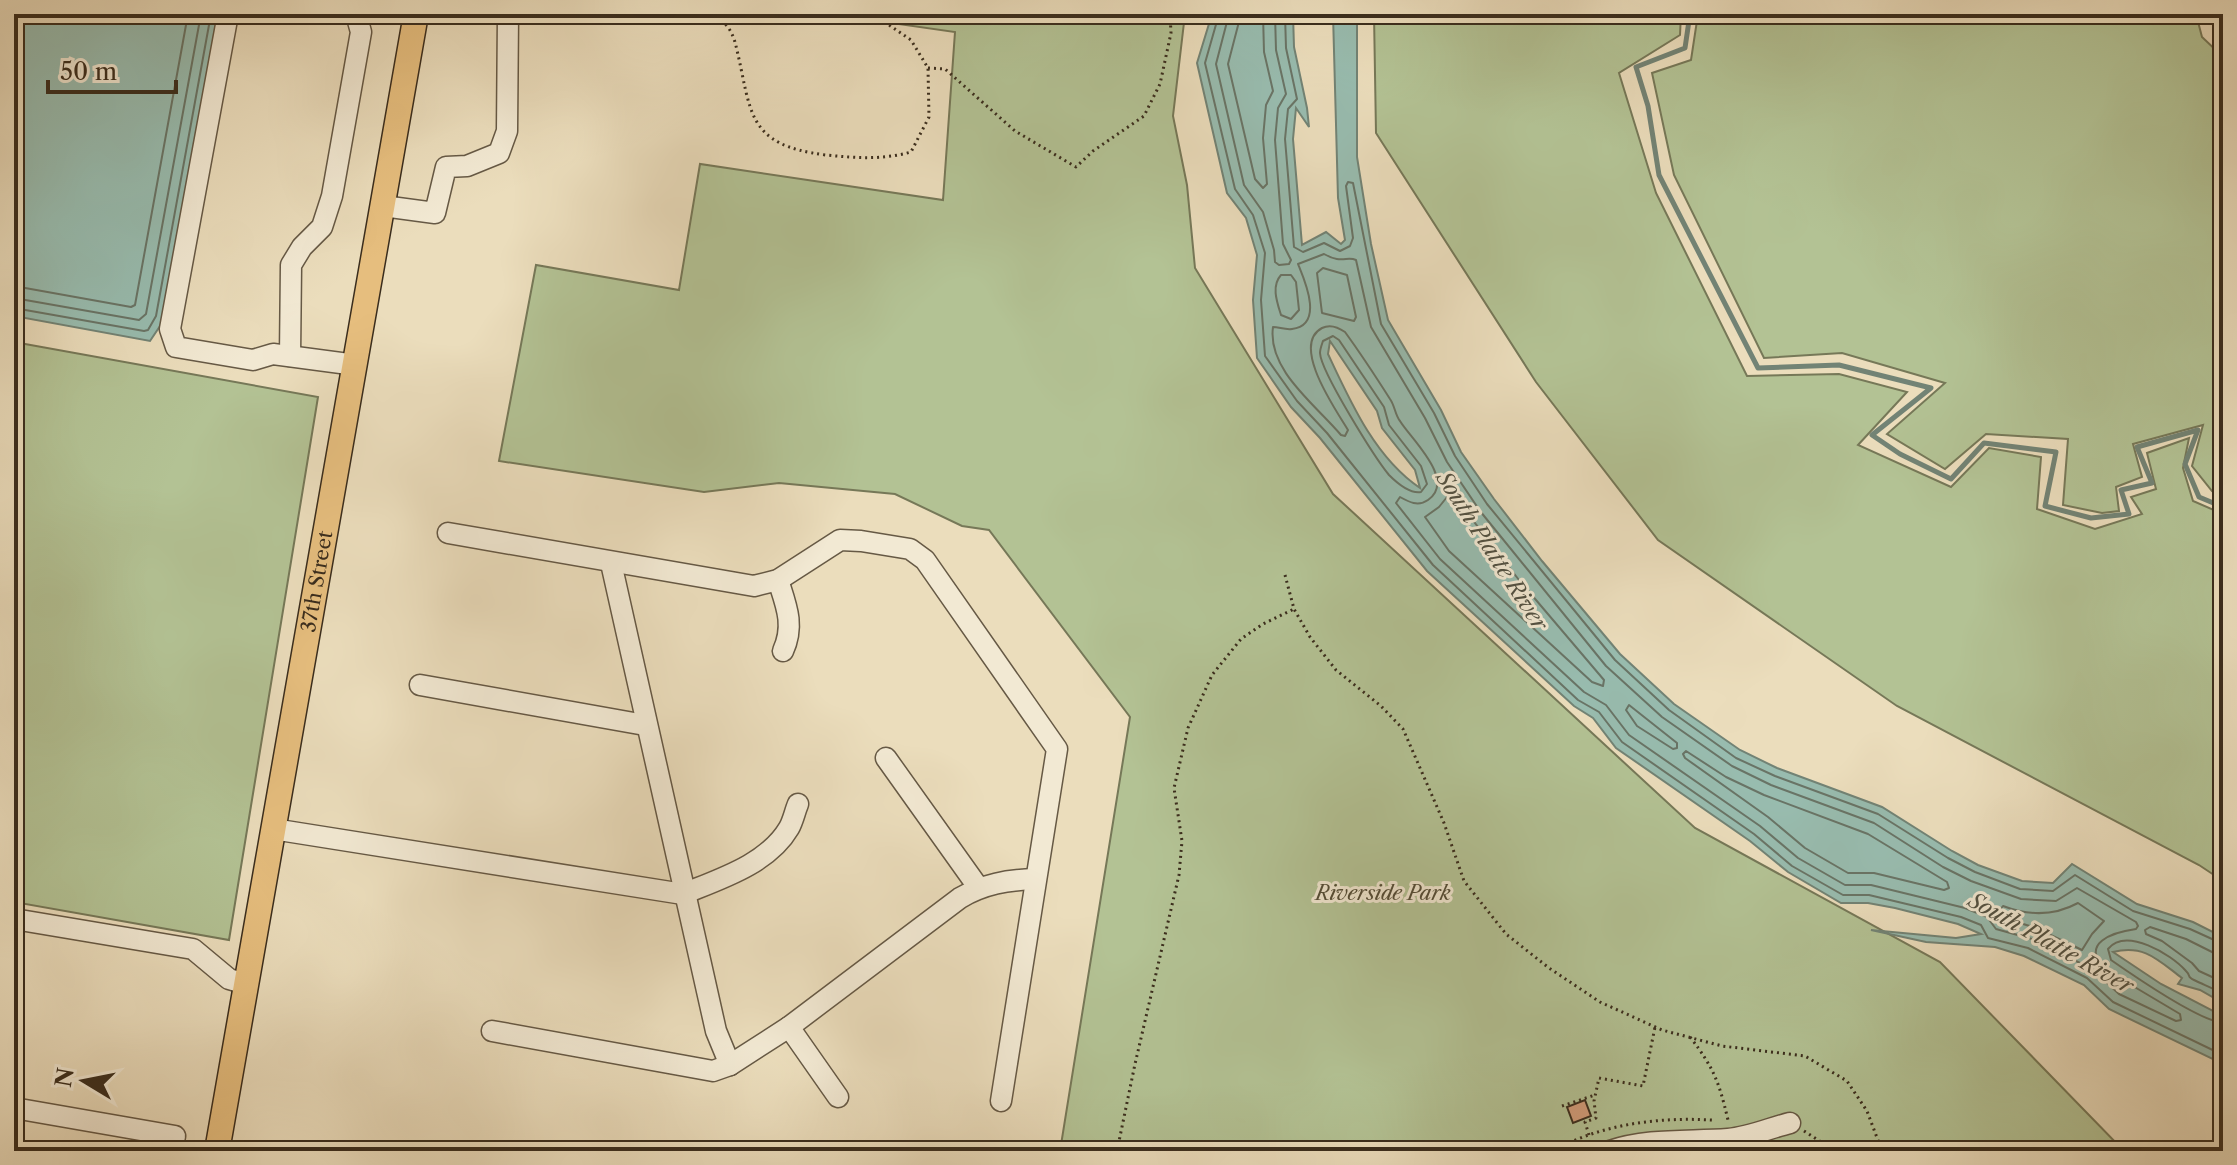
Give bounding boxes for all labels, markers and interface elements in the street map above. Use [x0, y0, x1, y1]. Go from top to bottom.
scale bar [48, 44, 176, 94]
text: 50 m [60, 57, 117, 86]
water label: South Platte River [1429, 465, 1554, 637]
street label: 37th Street [296, 529, 337, 634]
park label: Riverside Park [1313, 881, 1451, 905]
water label: South Platte River [1962, 886, 2140, 1000]
north arrow [44, 1041, 124, 1121]
text: N [50, 1066, 80, 1089]

